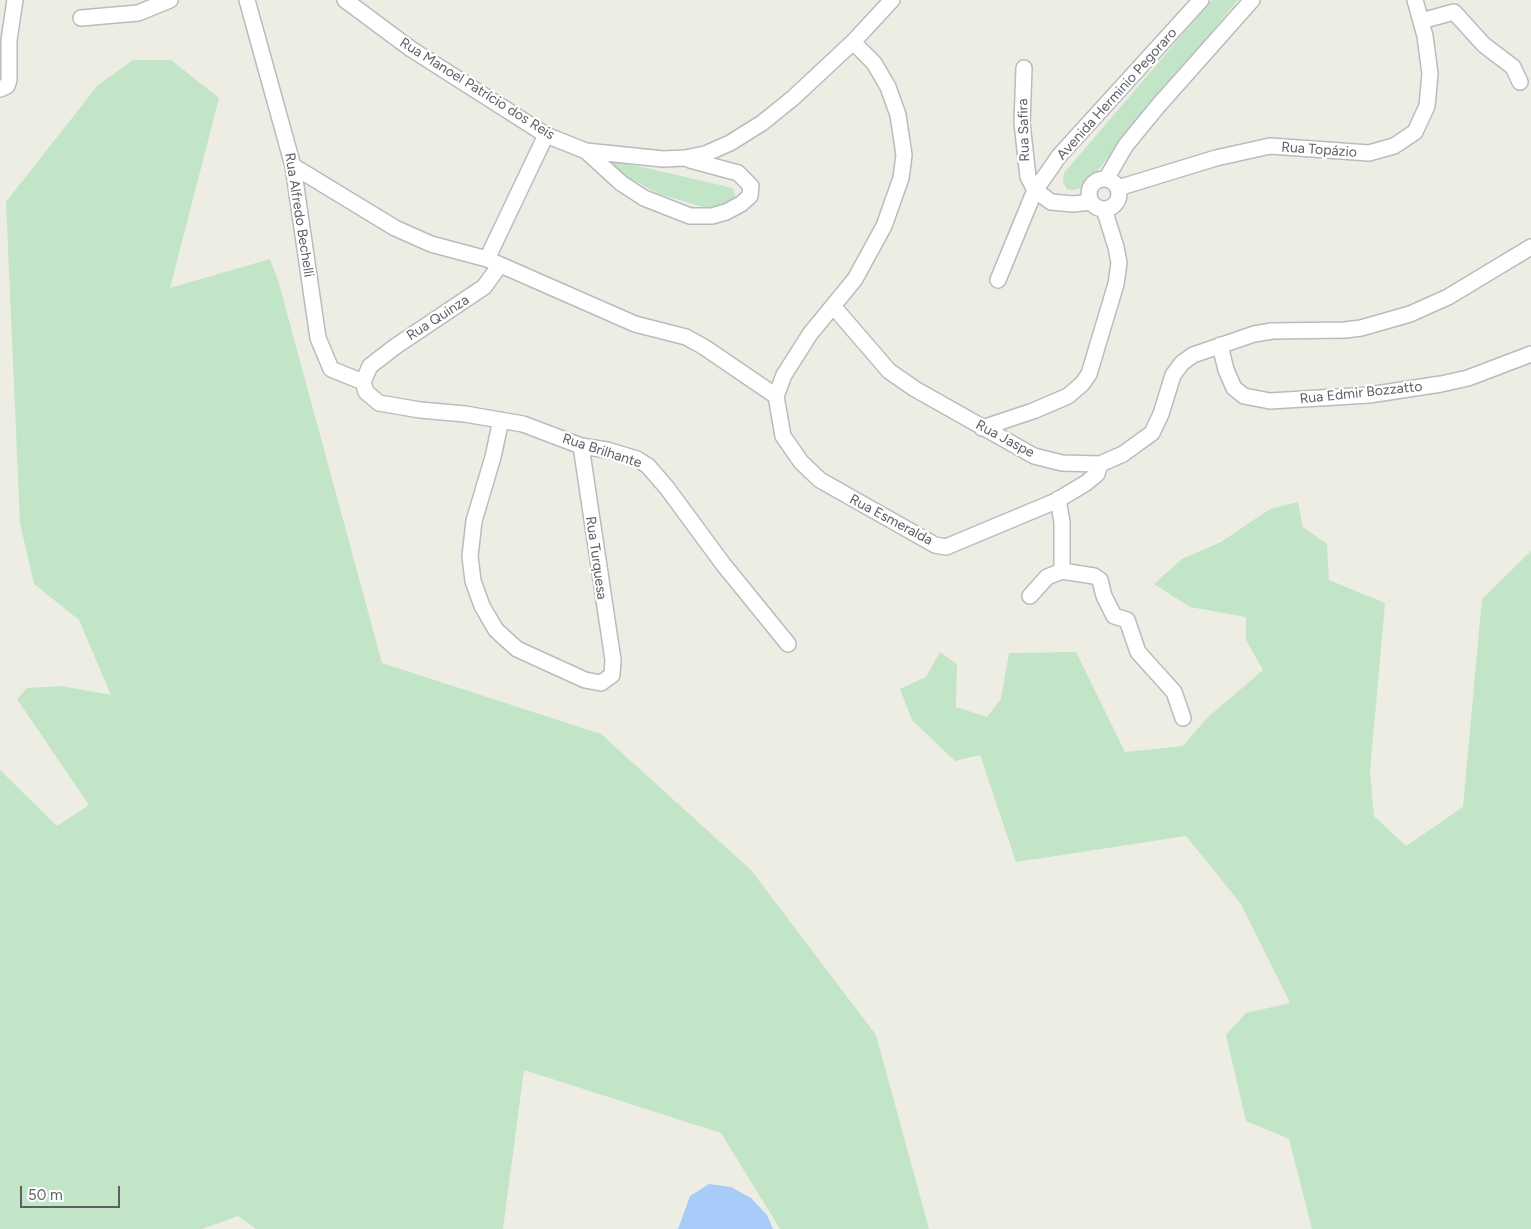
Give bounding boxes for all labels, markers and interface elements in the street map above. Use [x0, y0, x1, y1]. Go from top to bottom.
street label: Avenida Herminio Pegoraro [1053, 25, 1181, 163]
street label: Rua Manoel Patrício dos Reis [396, 34, 558, 144]
street label: Rua Safira [1015, 98, 1033, 162]
street label: Rua Topázio [1281, 139, 1357, 161]
street label: Rua Alfredo Bechelli [281, 152, 317, 278]
street label: Rua Quinza [404, 292, 472, 344]
street label: Rua Edmir Bozzatto [1299, 378, 1423, 408]
street label: Rua Jaspe [973, 417, 1037, 461]
street label: Rua Brilhante [560, 430, 644, 472]
street label: Rua Esmeralda [847, 491, 935, 549]
street label: Rua Turquesa [582, 515, 610, 601]
scale bar [22, 1176, 122, 1208]
text: 50 m [28, 1186, 63, 1204]

